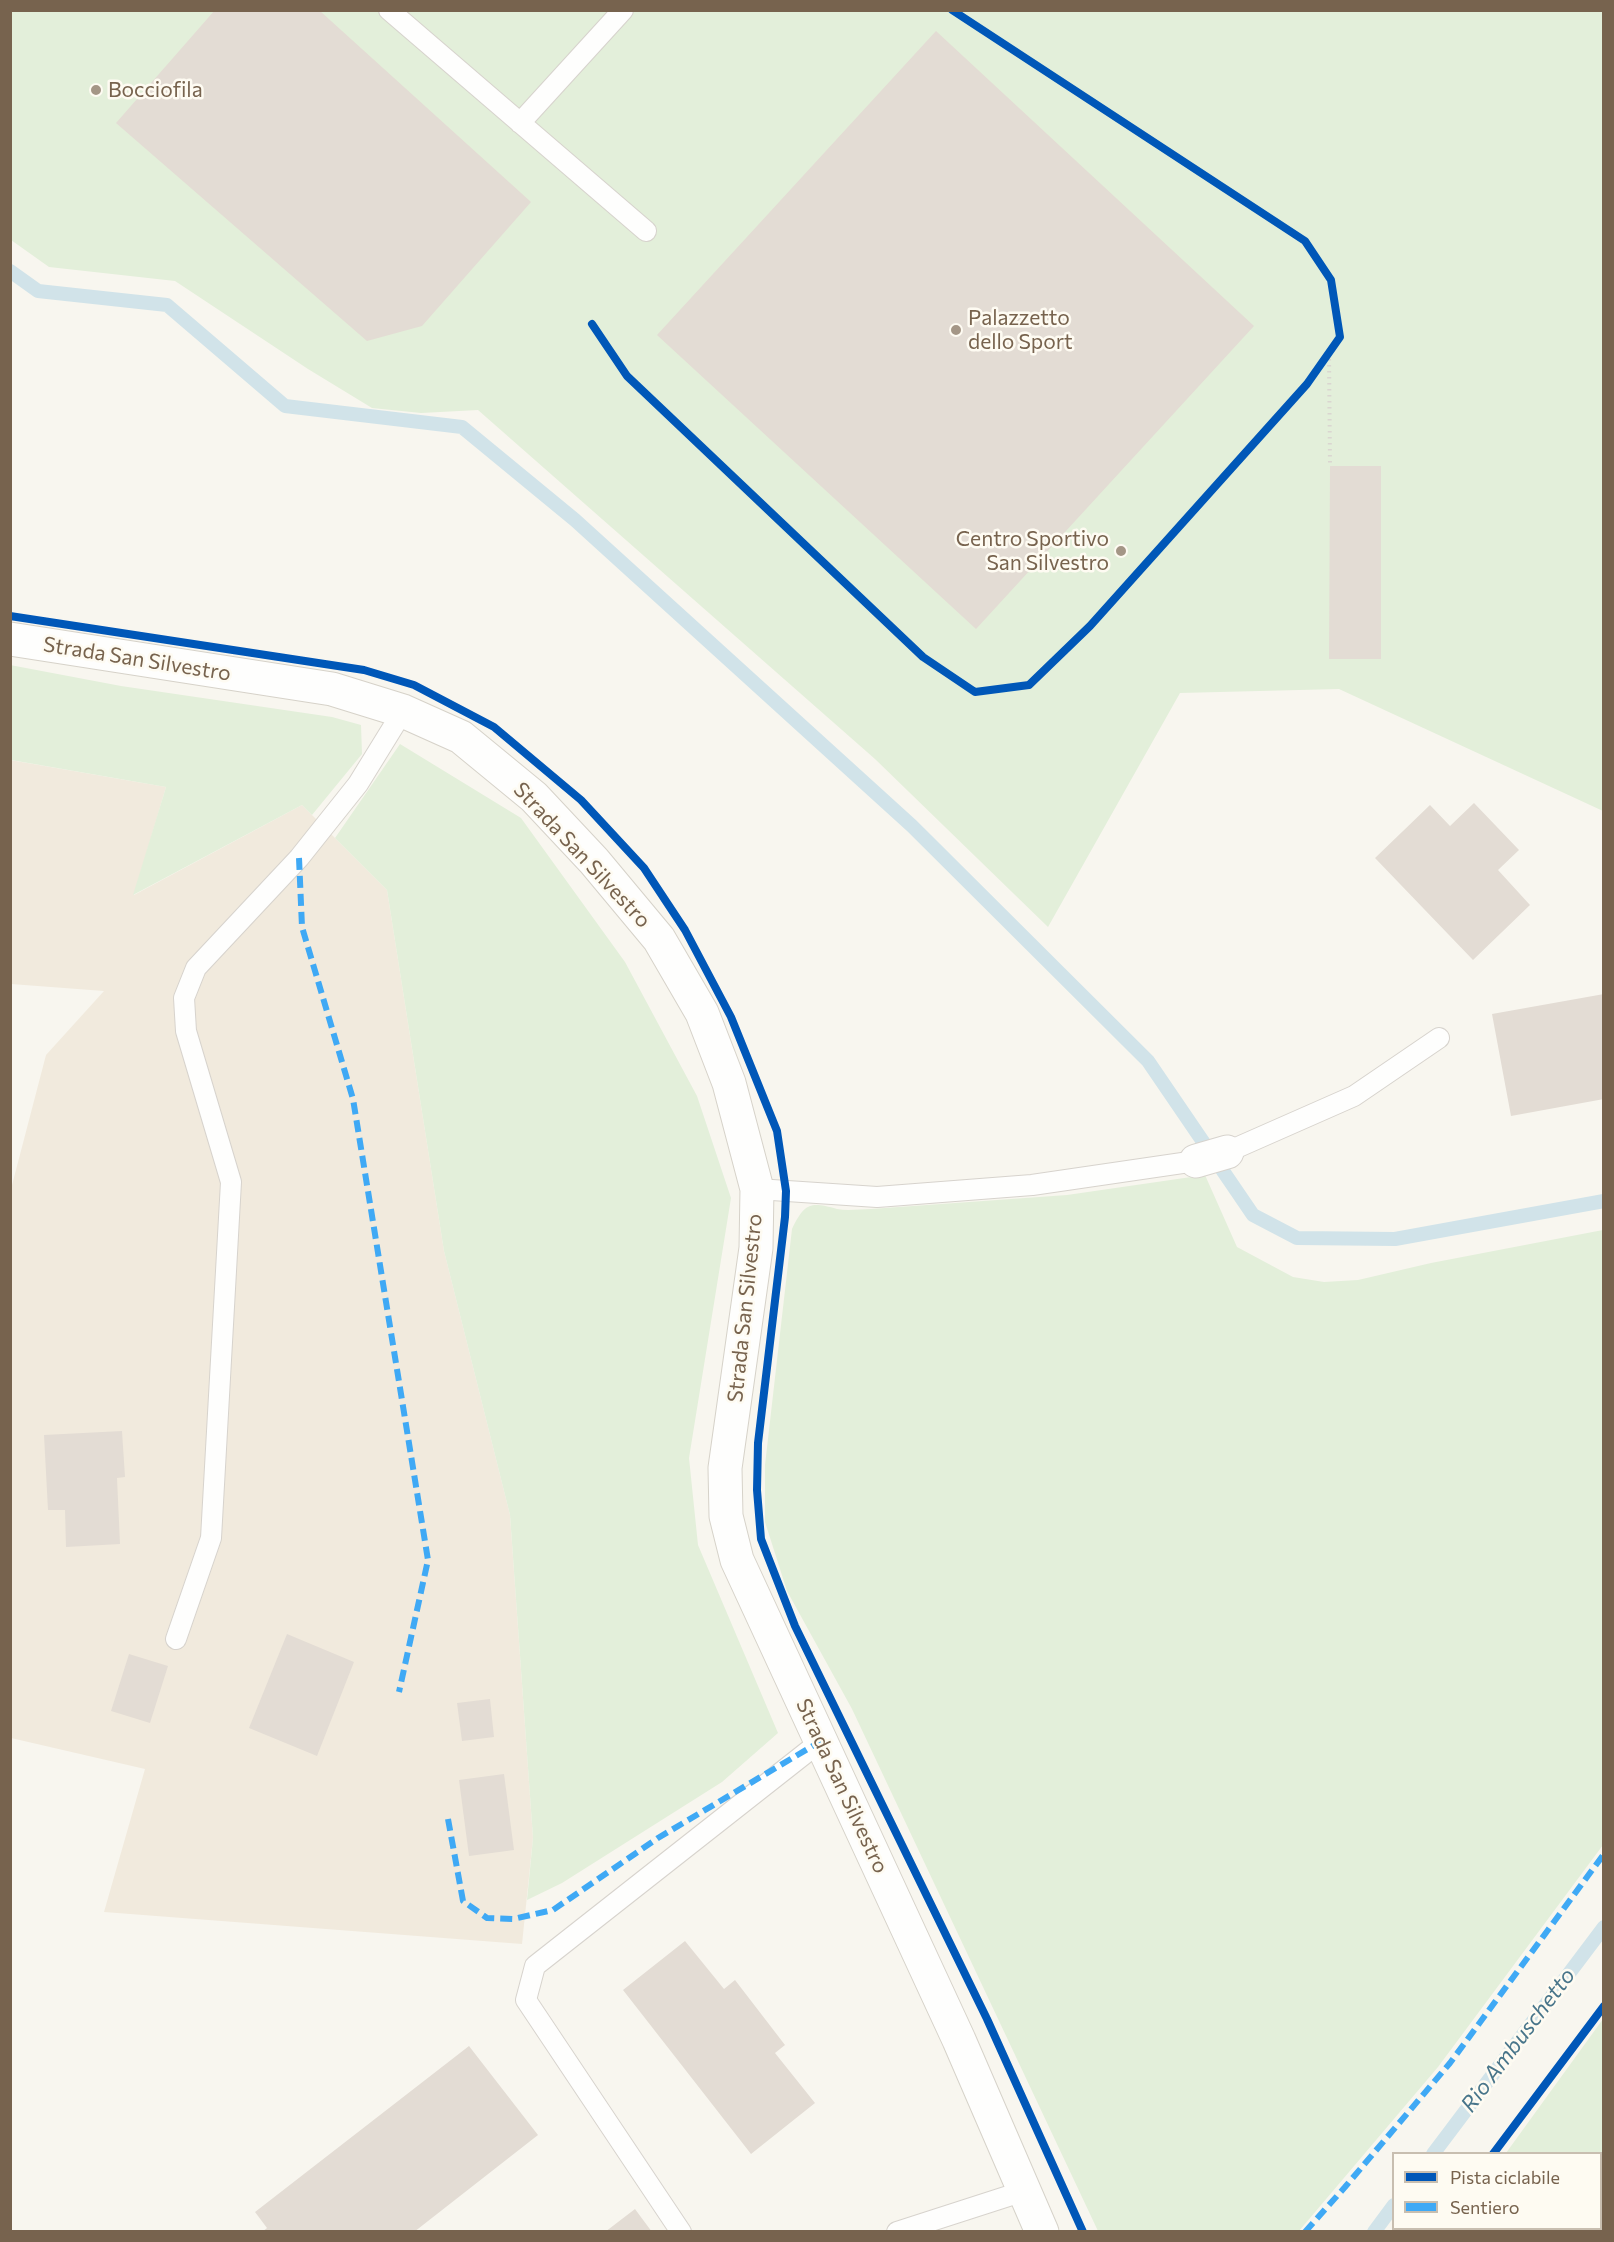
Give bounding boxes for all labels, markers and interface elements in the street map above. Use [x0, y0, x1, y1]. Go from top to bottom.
place label: Bocciofila [108, 77, 203, 103]
marker: Bocciofila [89, 83, 103, 97]
place label: Palazzetto dello Sport [968, 305, 1073, 355]
marker: Palazzetto dello Sport [949, 323, 963, 337]
place label: Centro Sportivo San Silvestro [956, 526, 1109, 576]
marker: Centro Sportivo San Silvestro [1114, 544, 1128, 558]
street label: Strada San Silvestro [41, 632, 233, 686]
street label: Strada San Silvestro [508, 777, 656, 933]
street label: Strada San Silvestro [723, 1212, 767, 1404]
street label: Strada San Silvestro [791, 1695, 893, 1877]
water label: Rio Ambuschetto [1455, 1963, 1581, 2117]
legend [1392, 2152, 1602, 2230]
text: Pista ciclabile [1450, 2166, 1560, 2188]
text: Sentiero [1450, 2196, 1520, 2218]

